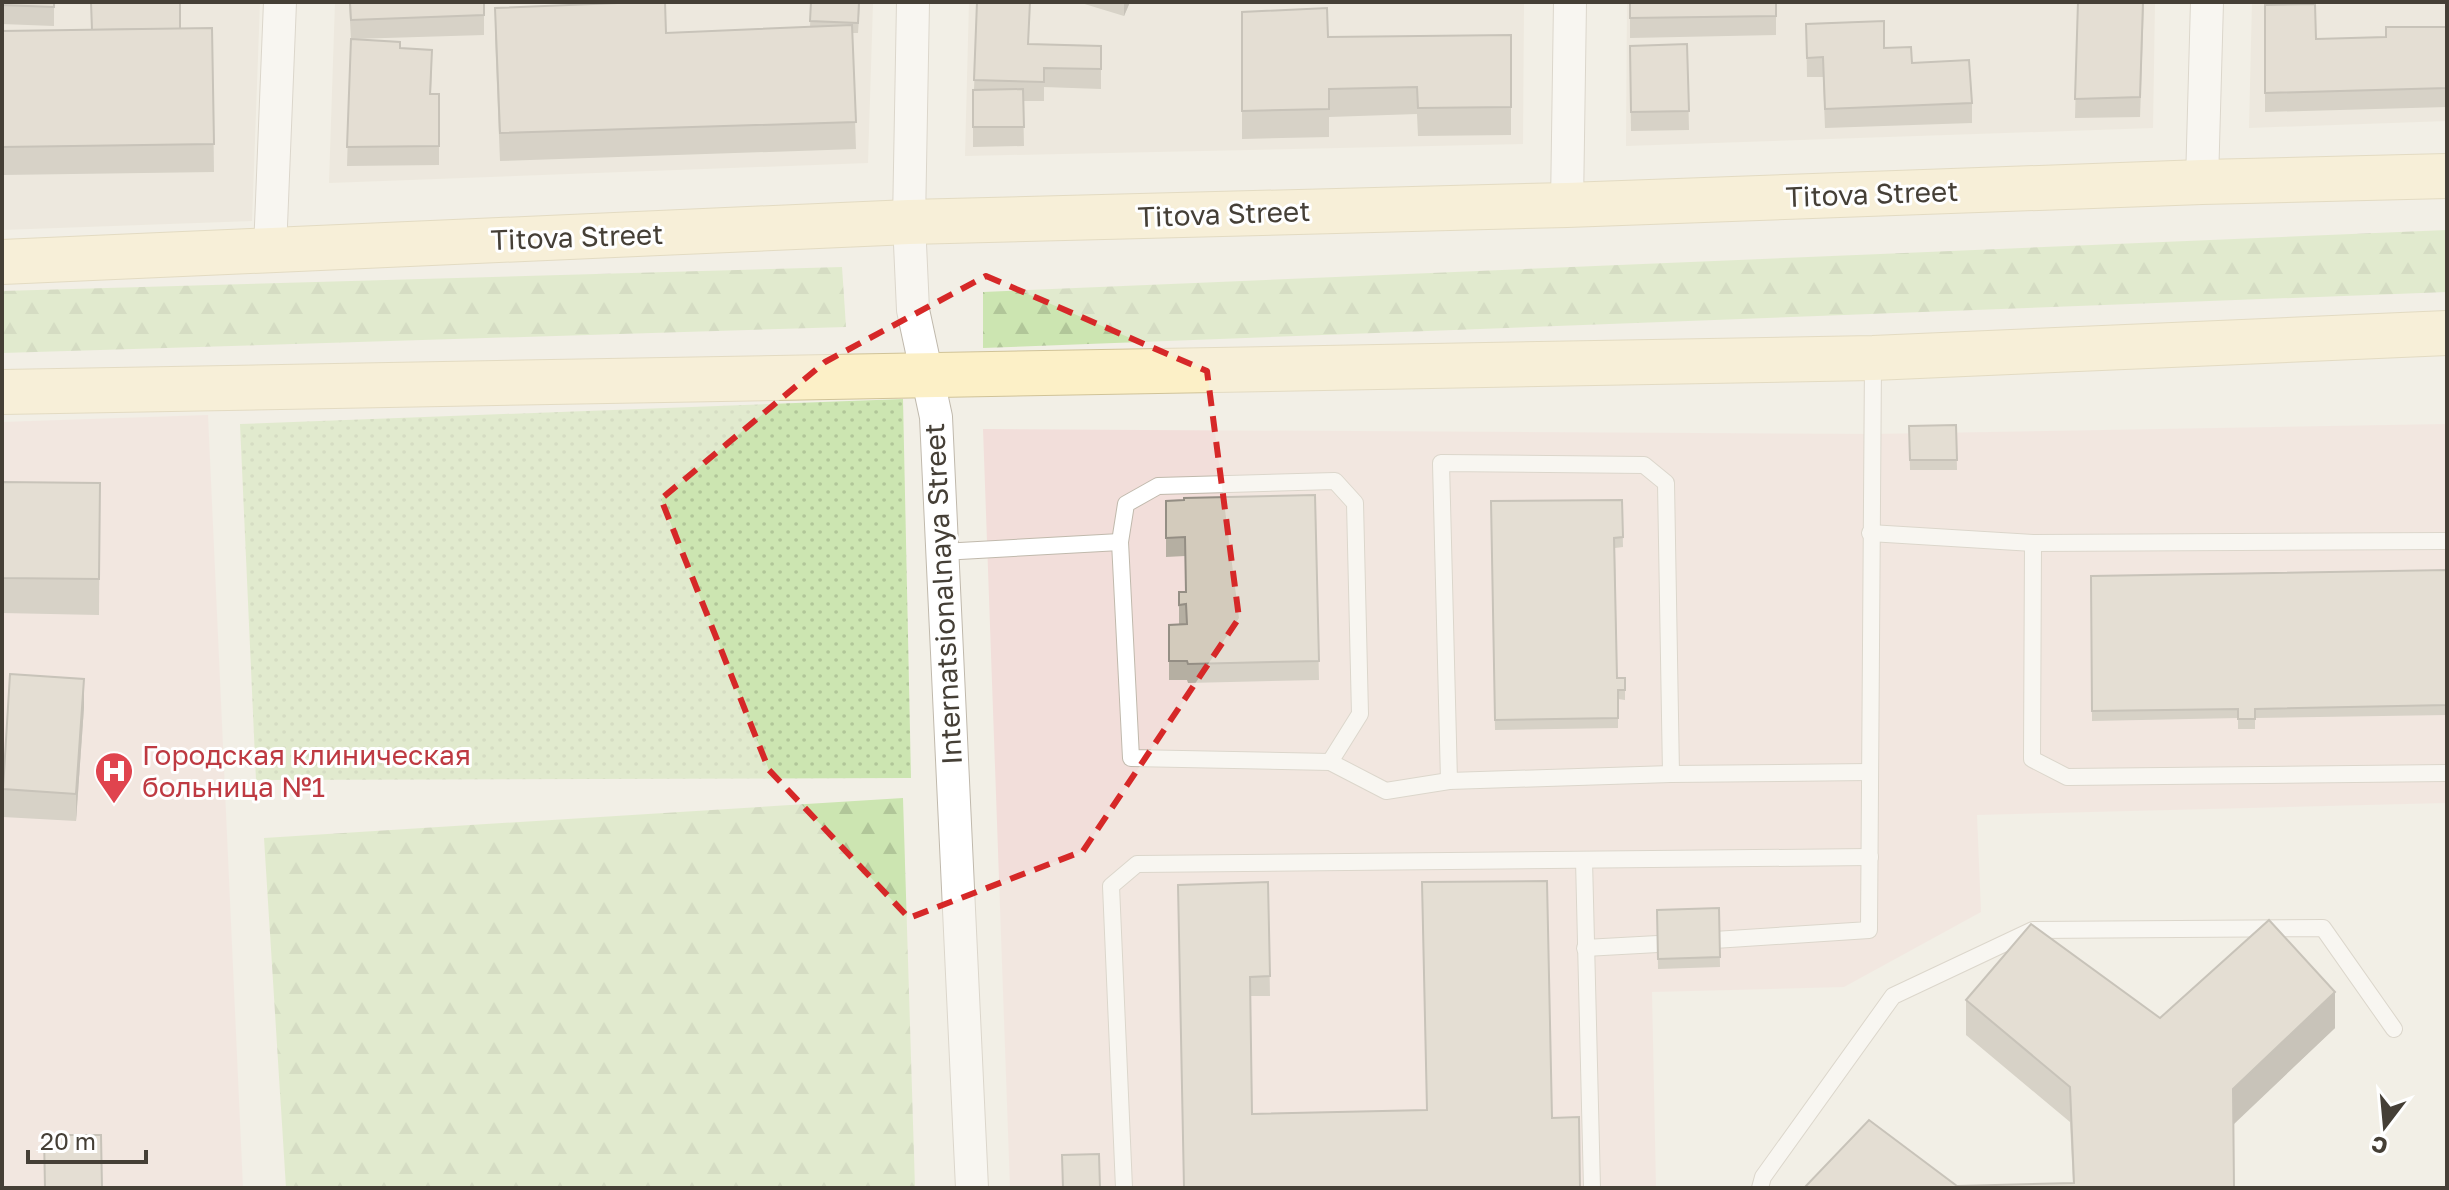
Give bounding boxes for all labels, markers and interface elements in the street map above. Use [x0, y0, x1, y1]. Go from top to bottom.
street label: Titova Street [1785, 174, 1959, 213]
street label: Titova Street [1137, 194, 1311, 233]
street label: Titova Street [490, 217, 664, 256]
street label: Internatsionalnaya Street [917, 422, 968, 766]
place label: Городская клиническая больница №1 [142, 738, 471, 803]
hospital icon: Городская клиническая больница №1 [93, 750, 135, 805]
north arrow [2345, 1086, 2425, 1166]
scale bar [28, 1114, 146, 1164]
text: 20 m [40, 1126, 96, 1155]
text: С [2368, 1131, 2391, 1161]

